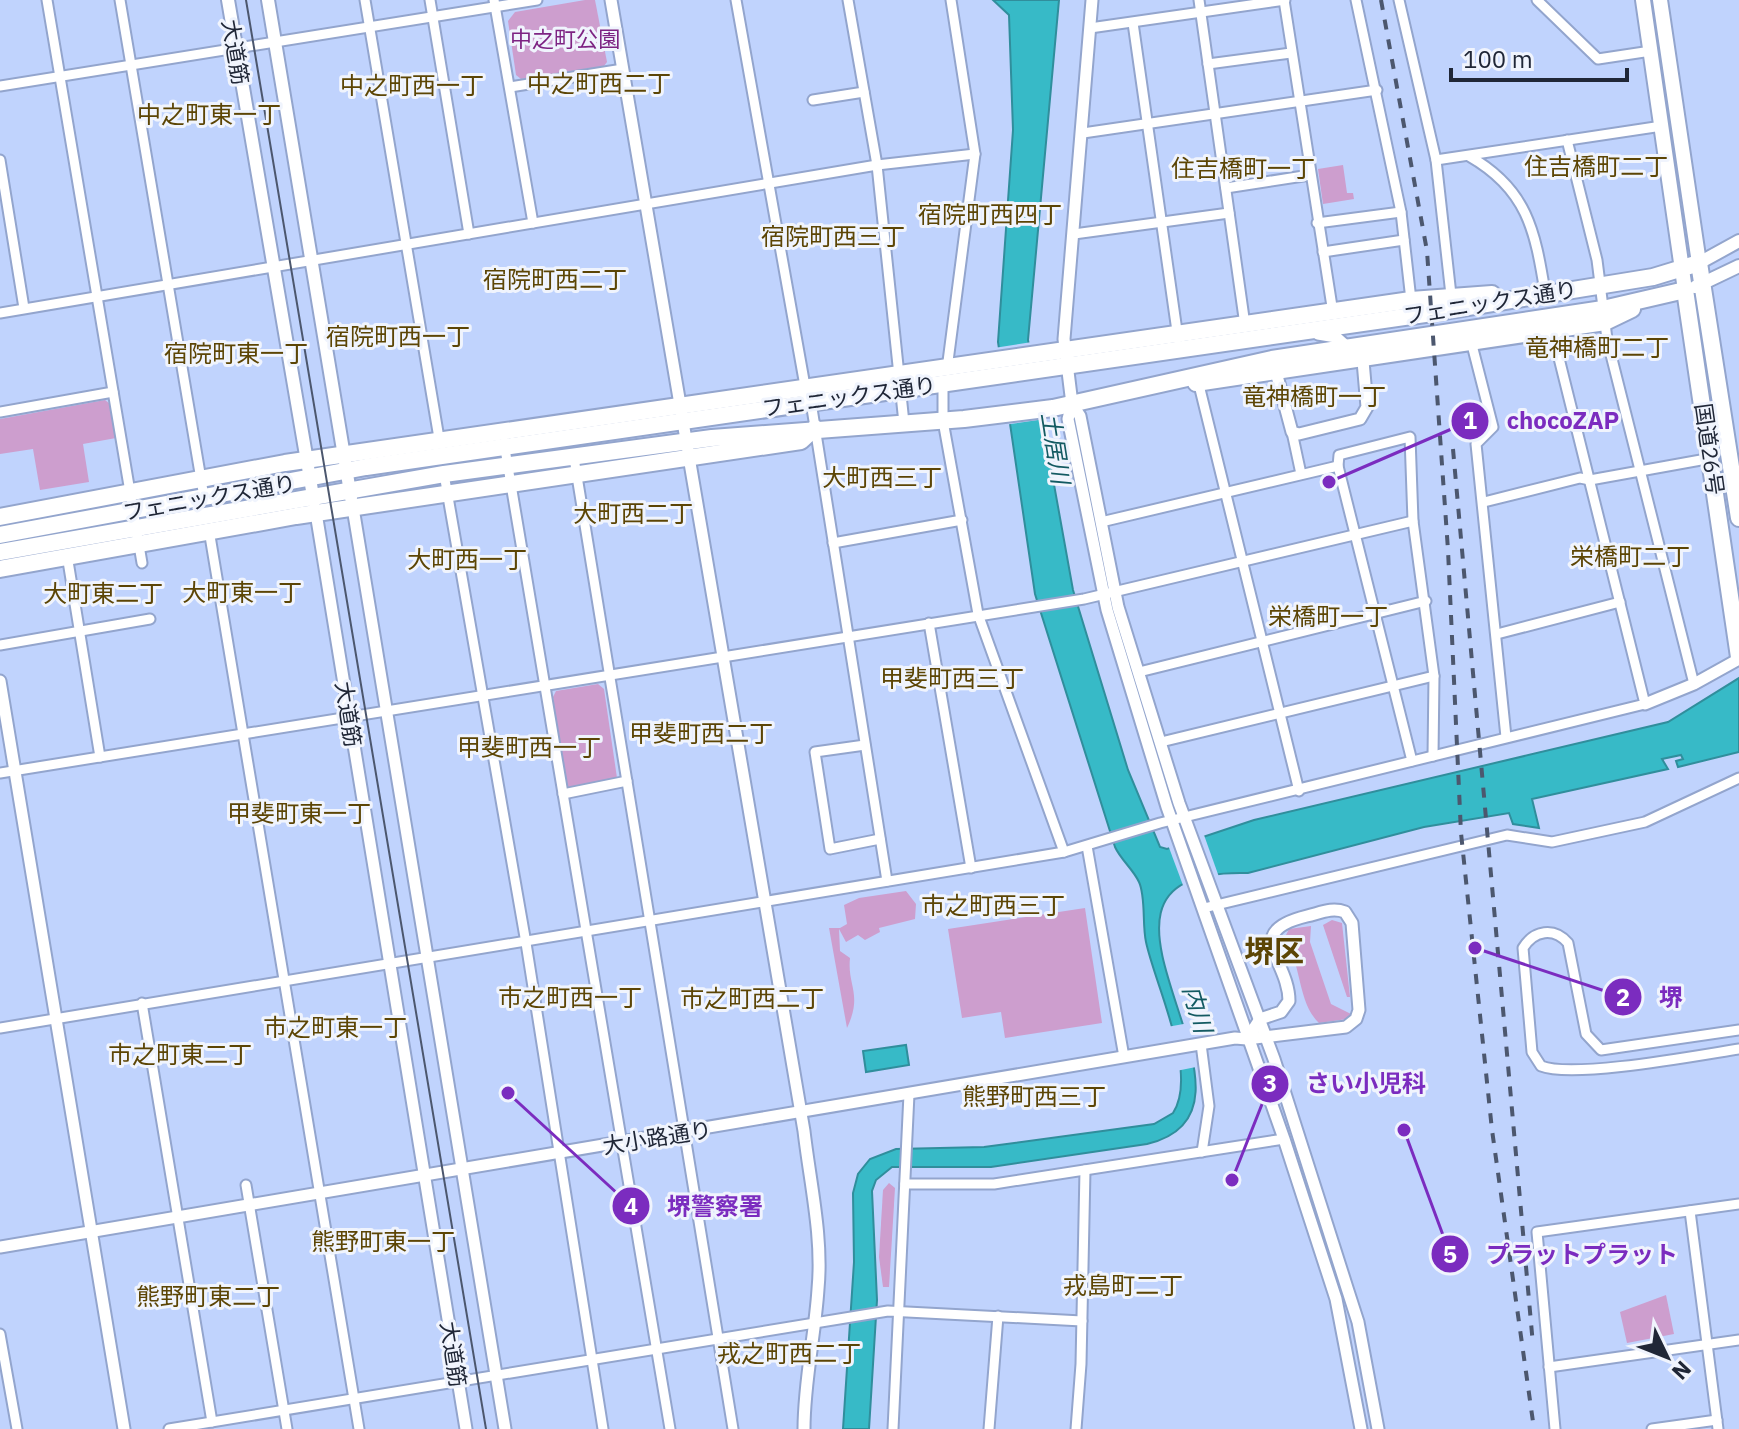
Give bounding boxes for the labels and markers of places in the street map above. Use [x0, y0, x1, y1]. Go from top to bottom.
callout: chocoZAP [1450, 397, 1635, 445]
callout: 堺 [1603, 973, 1699, 1021]
callout: さい小児科 [1250, 1060, 1442, 1108]
callout: 堺警察署 [611, 1182, 779, 1230]
callout: プラットプラット [1430, 1230, 1694, 1278]

